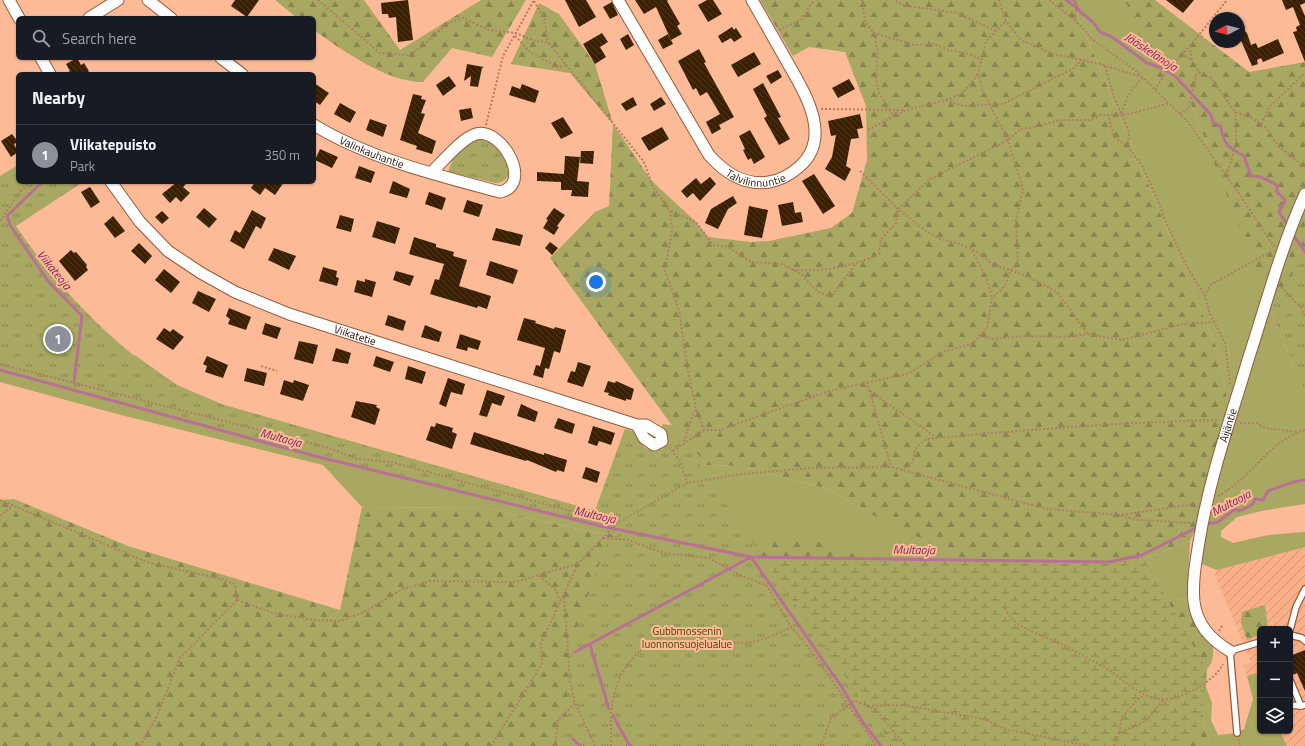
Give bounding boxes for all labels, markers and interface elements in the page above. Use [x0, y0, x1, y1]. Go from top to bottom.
north arrow [1209, 12, 1245, 48]
search box [16, 16, 316, 60]
icon: search [30, 27, 52, 49]
text: Search here [62, 27, 136, 50]
water label: Jääskelänoja [1121, 27, 1182, 76]
text: Nearby [32, 85, 85, 111]
street label: Valinkauhantie [337, 132, 407, 172]
text: Viikatepuisto [70, 133, 156, 156]
text: 1 [41, 145, 49, 165]
text: 350 m [264, 145, 300, 165]
text: Park [70, 156, 95, 176]
street label: Talvilinnuntie [723, 165, 789, 191]
water label: Viikateoja [32, 246, 77, 294]
your location [586, 272, 606, 292]
street label: Viikatetie [332, 321, 379, 349]
pin: 1 [45, 324, 71, 354]
street label: Äijäntie [1215, 406, 1241, 444]
water label: Multaoja [258, 423, 305, 452]
water label: Multaoja [1208, 484, 1255, 521]
water label: Multaoja [572, 501, 619, 529]
water label: Multaoja [893, 540, 936, 559]
park label: Gubbmossenin luonnonsuojelualue [642, 623, 733, 652]
map controls [1257, 626, 1293, 734]
button: + [1257, 626, 1293, 662]
button: − [1257, 662, 1293, 698]
button: layers [1257, 698, 1293, 734]

